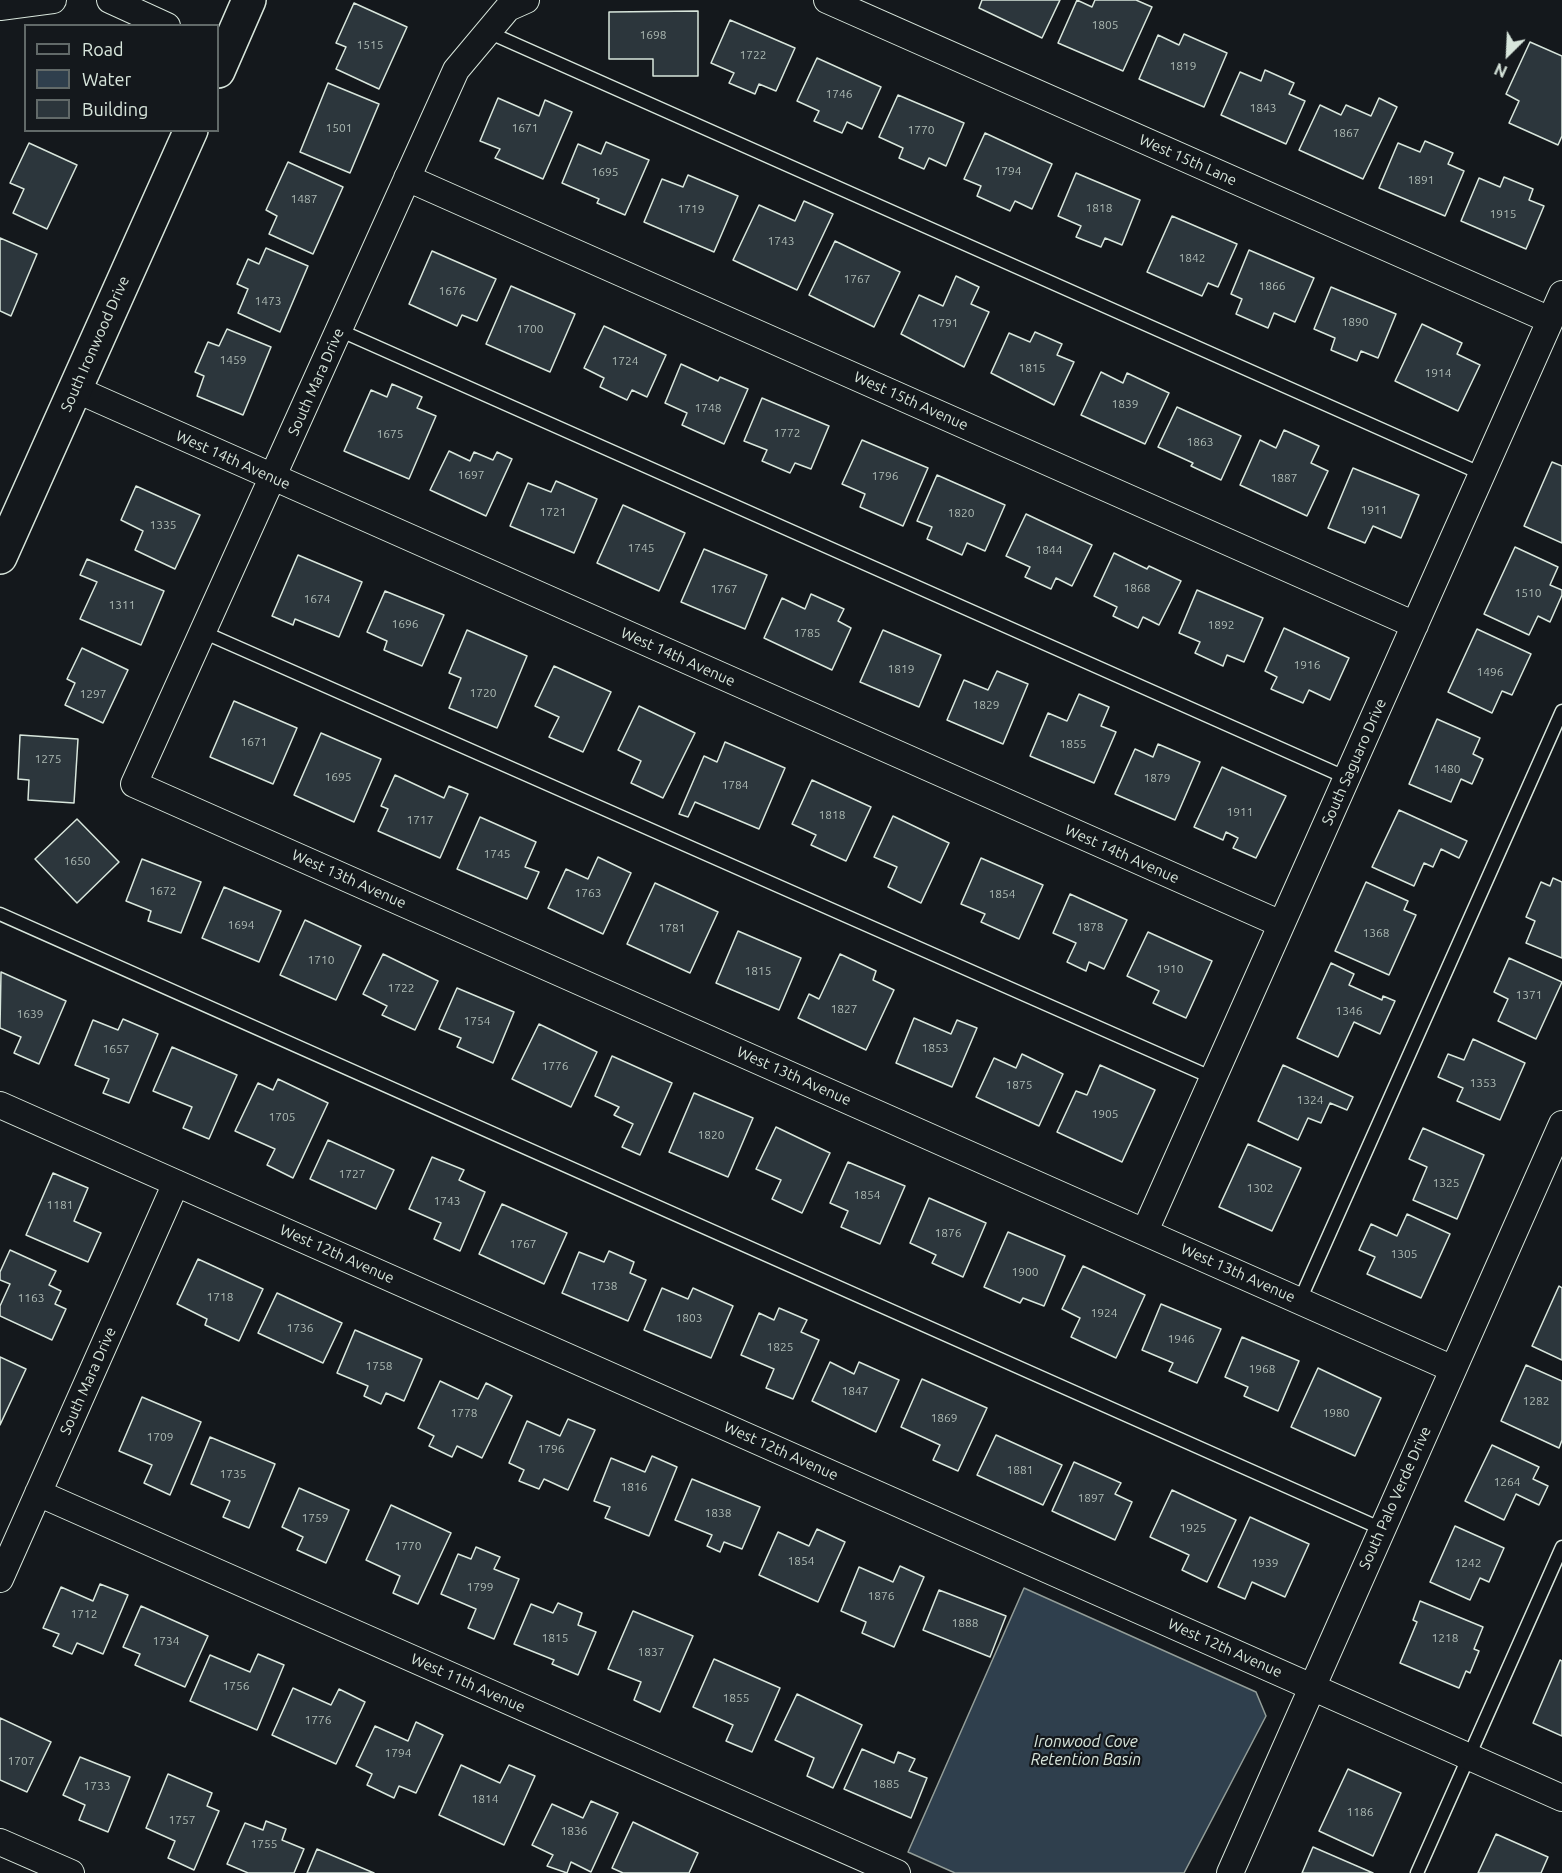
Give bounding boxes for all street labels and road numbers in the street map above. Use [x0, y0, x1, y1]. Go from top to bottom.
street label: West 15th Lane [1136, 130, 1240, 190]
street label: South Ironwood Drive [57, 273, 133, 415]
street label: South Mara Drive [284, 325, 348, 439]
street label: West 15th Avenue [851, 368, 971, 434]
street label: West 14th Avenue [173, 427, 293, 493]
street label: West 14th Avenue [618, 624, 738, 690]
street label: South Saguaro Drive [1318, 696, 1390, 828]
street label: West 14th Avenue [1062, 821, 1182, 887]
street label: West 13th Avenue [289, 846, 409, 912]
street label: West 13th Avenue [734, 1043, 854, 1109]
street label: West 12th Avenue [277, 1221, 397, 1287]
street label: West 13th Avenue [1178, 1240, 1298, 1306]
street label: South Mara Drive [56, 1324, 120, 1438]
street label: West 12th Avenue [721, 1418, 841, 1484]
street label: South Palo Verde Drive [1355, 1424, 1435, 1572]
street label: West 12th Avenue [1165, 1615, 1285, 1681]
street label: West 11th Avenue [408, 1650, 528, 1716]

